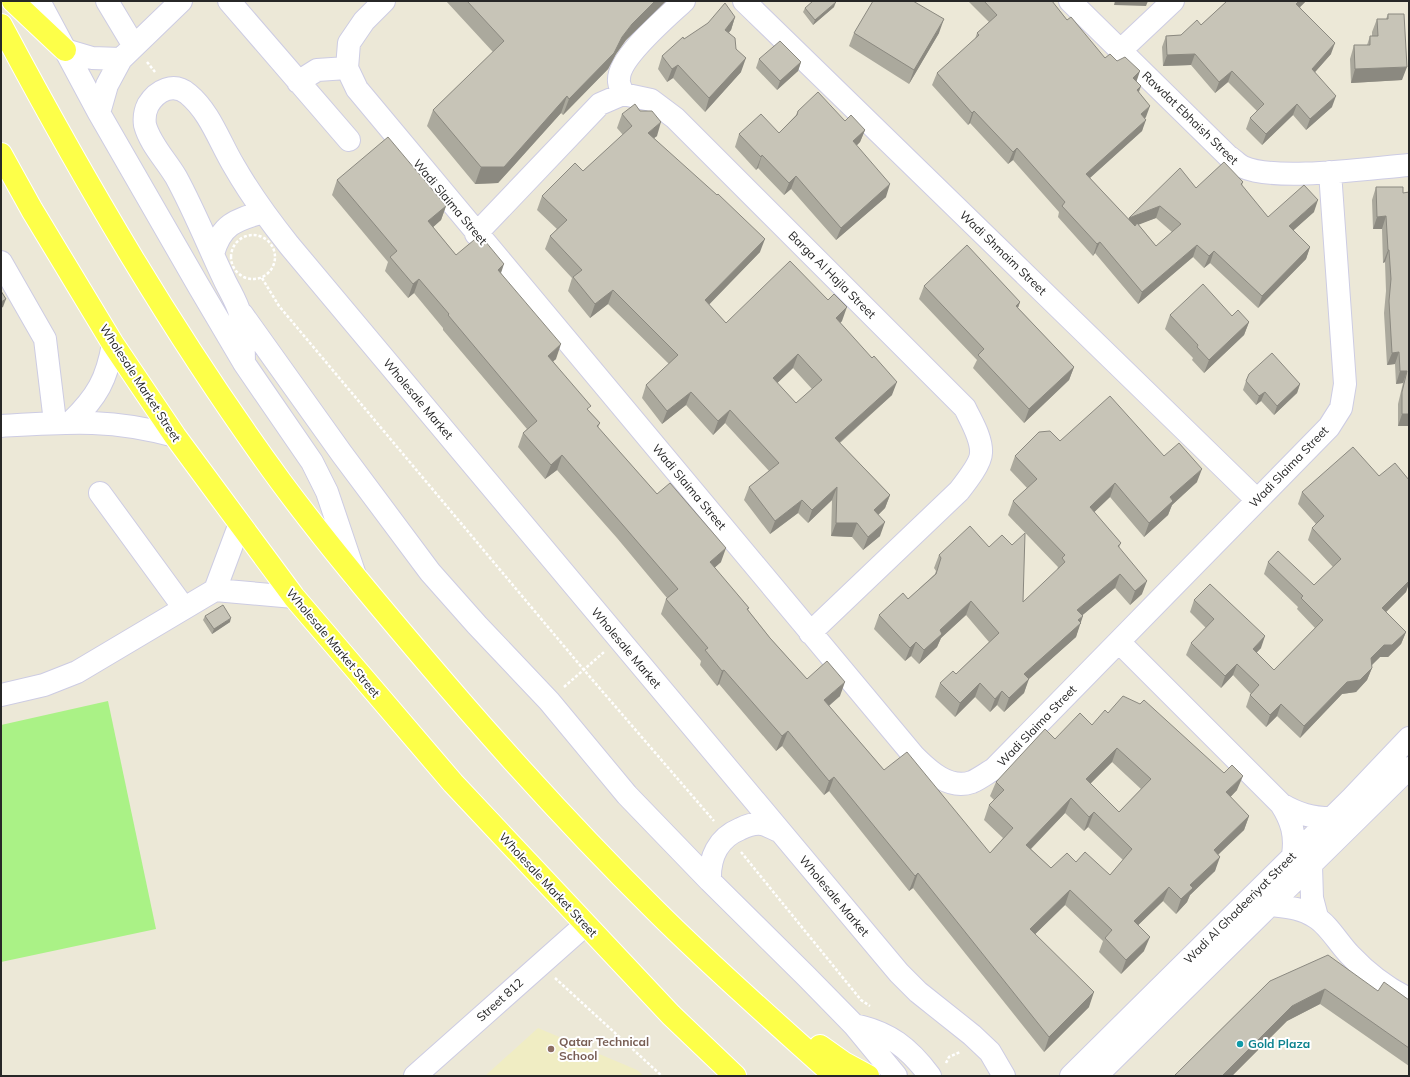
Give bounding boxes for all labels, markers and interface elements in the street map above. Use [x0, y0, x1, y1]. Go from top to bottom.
street label: Rawdat Ebhaish Street [1139, 68, 1242, 168]
street label: Wadi Slaima Street [410, 156, 491, 248]
street label: Wadi Shmaim Street [957, 207, 1050, 298]
street label: Barga Al Hajla Street [785, 228, 879, 322]
street label: Wholesale Market Street [97, 321, 184, 444]
street label: Wholesale Market [380, 355, 457, 442]
street label: Wadi Slaima Street [1246, 423, 1331, 511]
street label: Wadi Slaima Street [649, 441, 730, 533]
street label: Wholesale Market Street [284, 585, 383, 700]
street label: Wholesale Market [588, 604, 665, 691]
street label: Wadi Slaima Street [994, 682, 1079, 770]
street label: Wholesale Market Street [496, 829, 601, 940]
street label: Wadi Al Ghadeeriyat Street [1180, 848, 1299, 967]
street label: Wholesale Market [796, 852, 873, 939]
street label: Street 812 [473, 975, 526, 1025]
place label: Qatar Technical School [559, 1034, 649, 1063]
place label: Gold Plaza [1248, 1036, 1310, 1051]
marker: Gold Plaza [1235, 1039, 1245, 1049]
marker: Qatar Technical School [546, 1044, 556, 1054]

